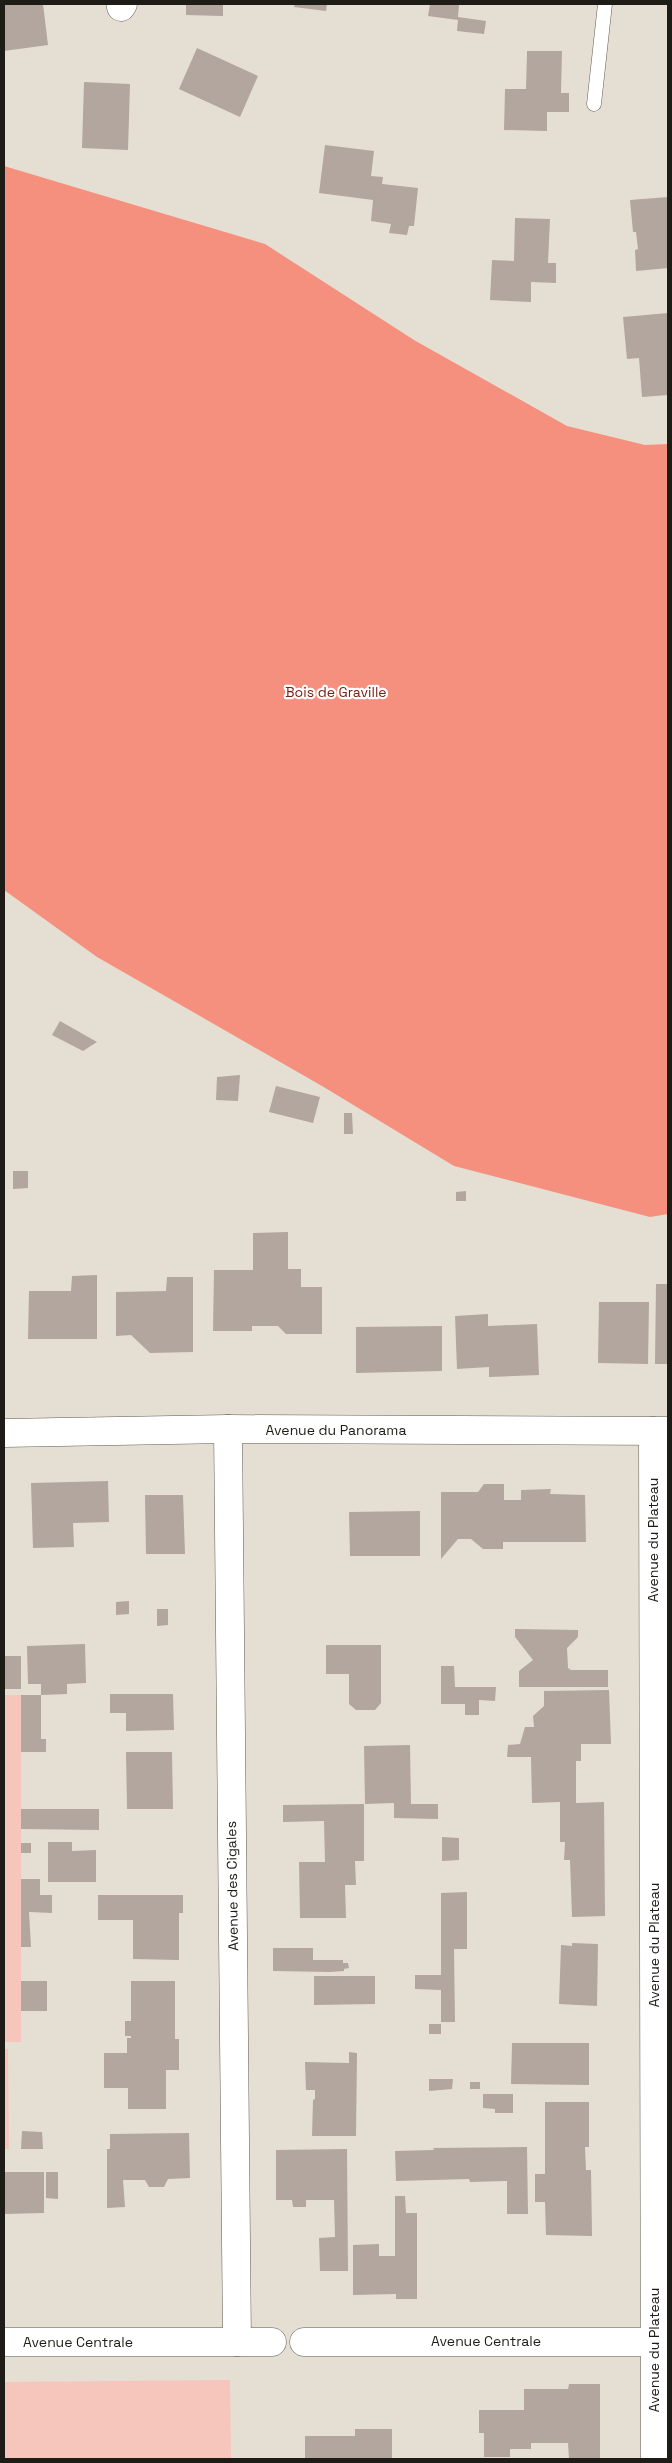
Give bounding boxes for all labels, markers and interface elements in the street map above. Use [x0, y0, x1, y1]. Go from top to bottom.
park label: Bois de Graville [285, 683, 387, 701]
street label: Avenue du Panorama [266, 1421, 406, 1439]
street label: Avenue du Plateau [644, 1478, 662, 1602]
street label: Avenue des Cigales [222, 1821, 242, 1951]
street label: Avenue du Plateau [645, 1883, 663, 2007]
street label: Avenue du Plateau [645, 2288, 663, 2412]
street label: Avenue Centrale [431, 2332, 541, 2350]
street label: Avenue Centrale [23, 2333, 133, 2351]

